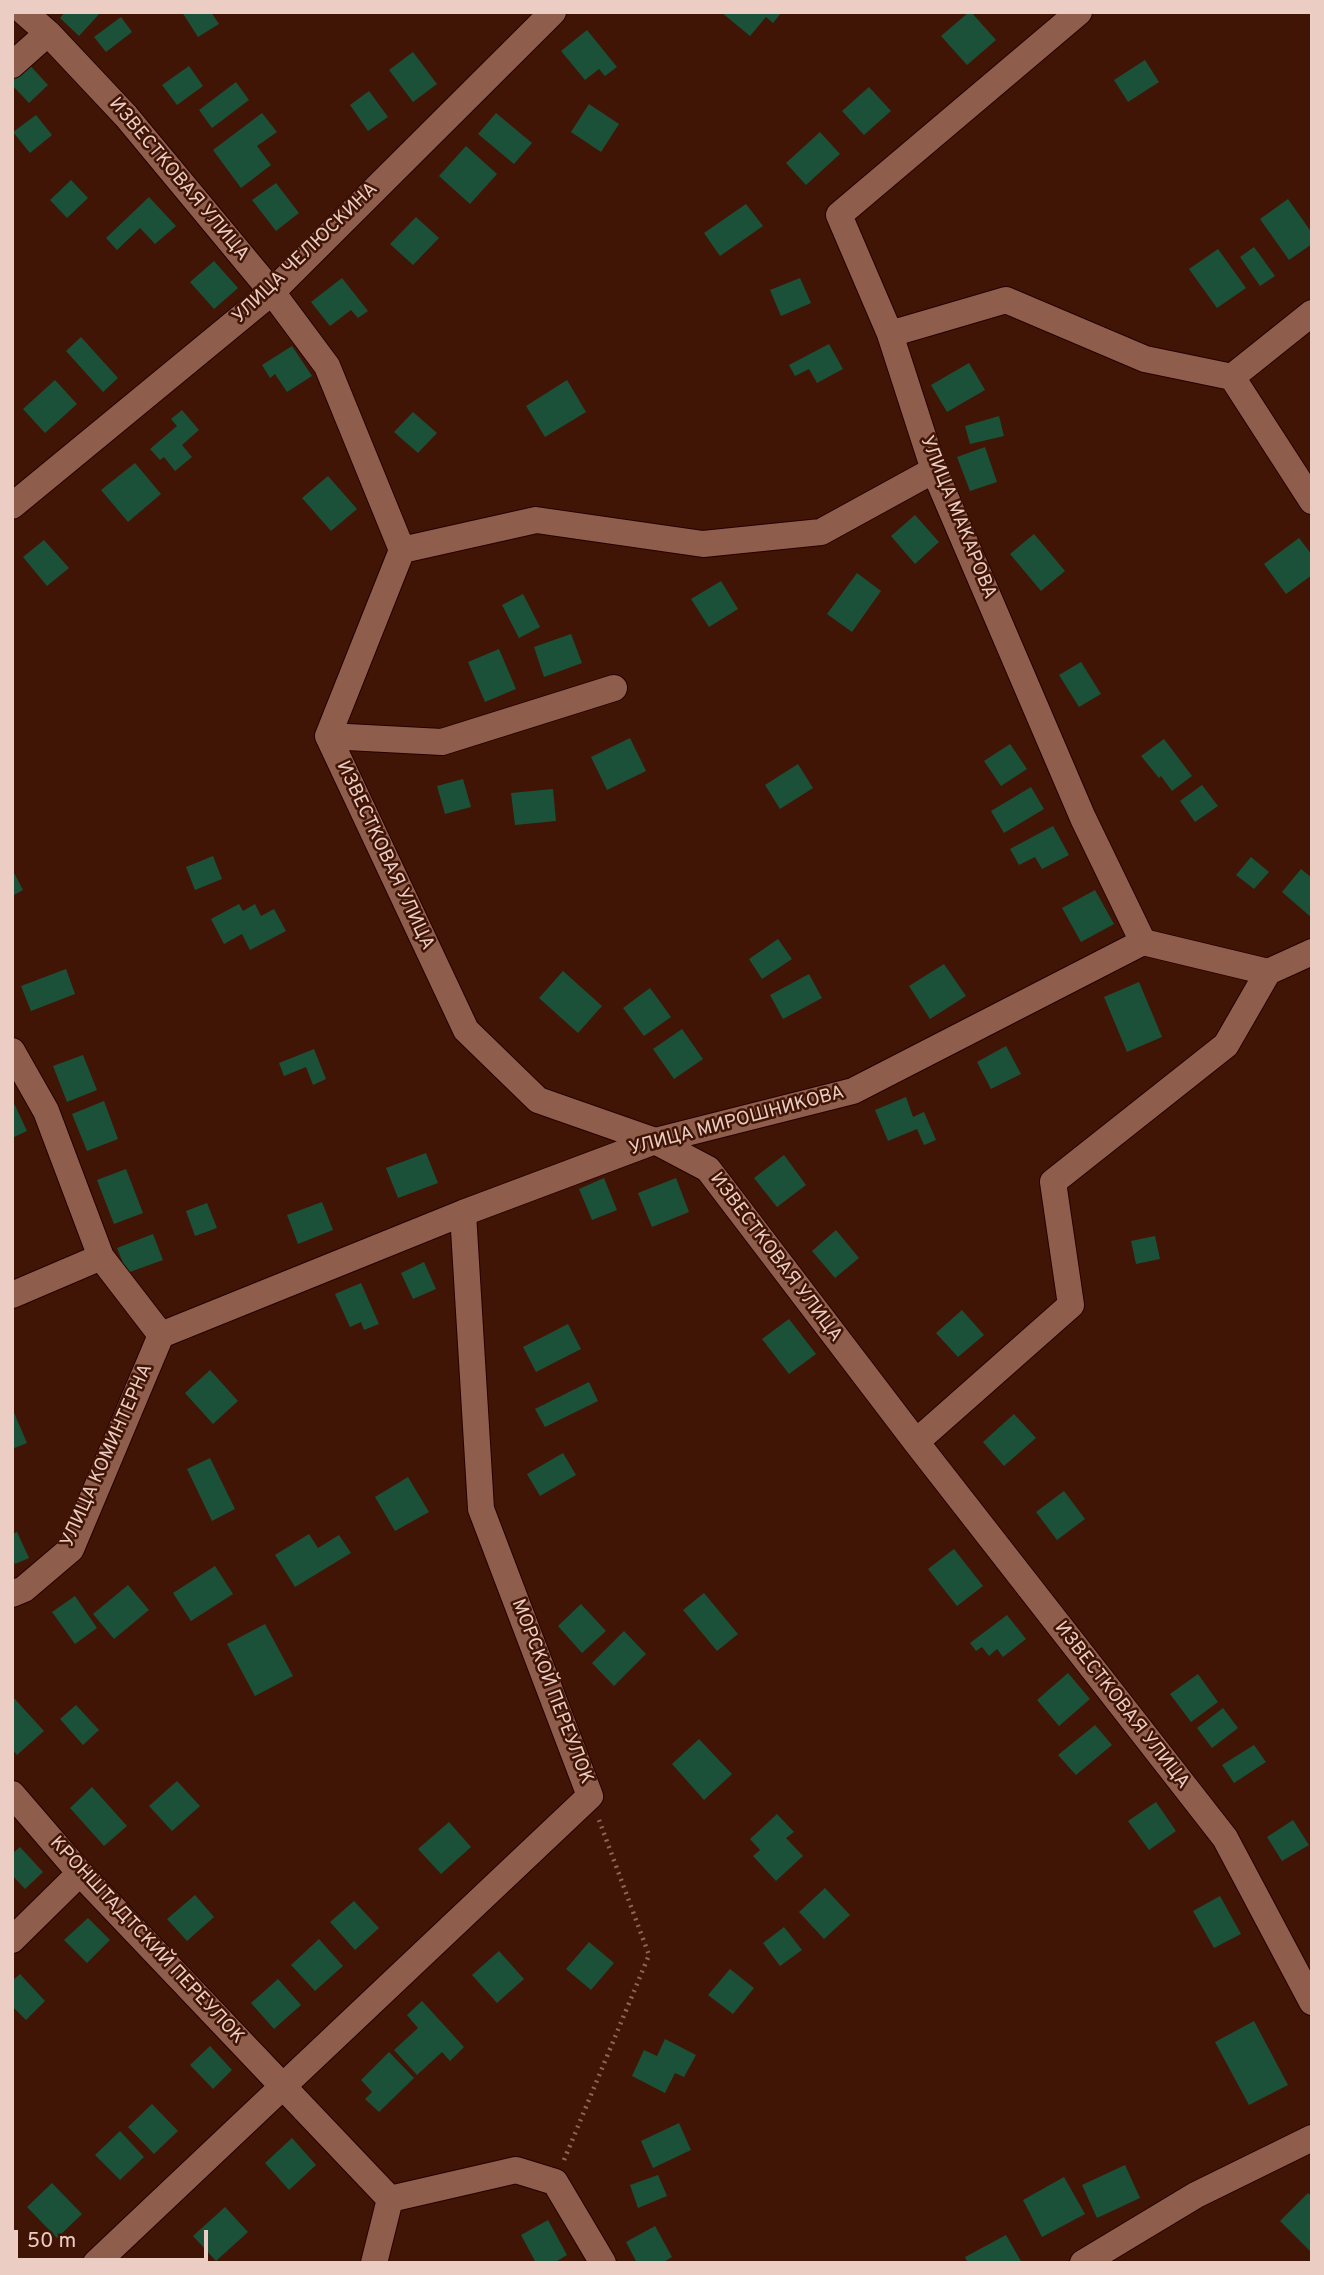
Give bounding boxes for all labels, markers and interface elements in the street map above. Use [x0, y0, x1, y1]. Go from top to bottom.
street label: ИЗВЕСТКОВАЯ УЛИЦА [103, 94, 253, 266]
street label: УЛИЦА ЧЕЛЮСКИНА [229, 179, 383, 329]
street label: УЛИЦА МАКАРОВА [914, 433, 1000, 603]
street label: ИЗВЕСТКОВАЯ УЛИЦА [330, 758, 438, 954]
street label: УЛИЦА МИРОШНИКОВА [627, 1082, 847, 1162]
street label: ИЗВЕСТКОВАЯ УЛИЦА [704, 1169, 846, 1347]
street label: УЛИЦА КОМИНТЕРНА [57, 1361, 159, 1551]
street label: МОРСКОЙ ПЕРЕУЛОК [505, 1596, 597, 1788]
street label: ИЗВЕСТКОВАЯ УЛИЦА [1049, 1618, 1193, 1794]
street label: КРОНШТАДТСКИЙ ПЕРЕУЛОК [44, 1833, 248, 2049]
scale bar [18, 2216, 212, 2260]
text: 50 m [27, 2228, 76, 2255]

